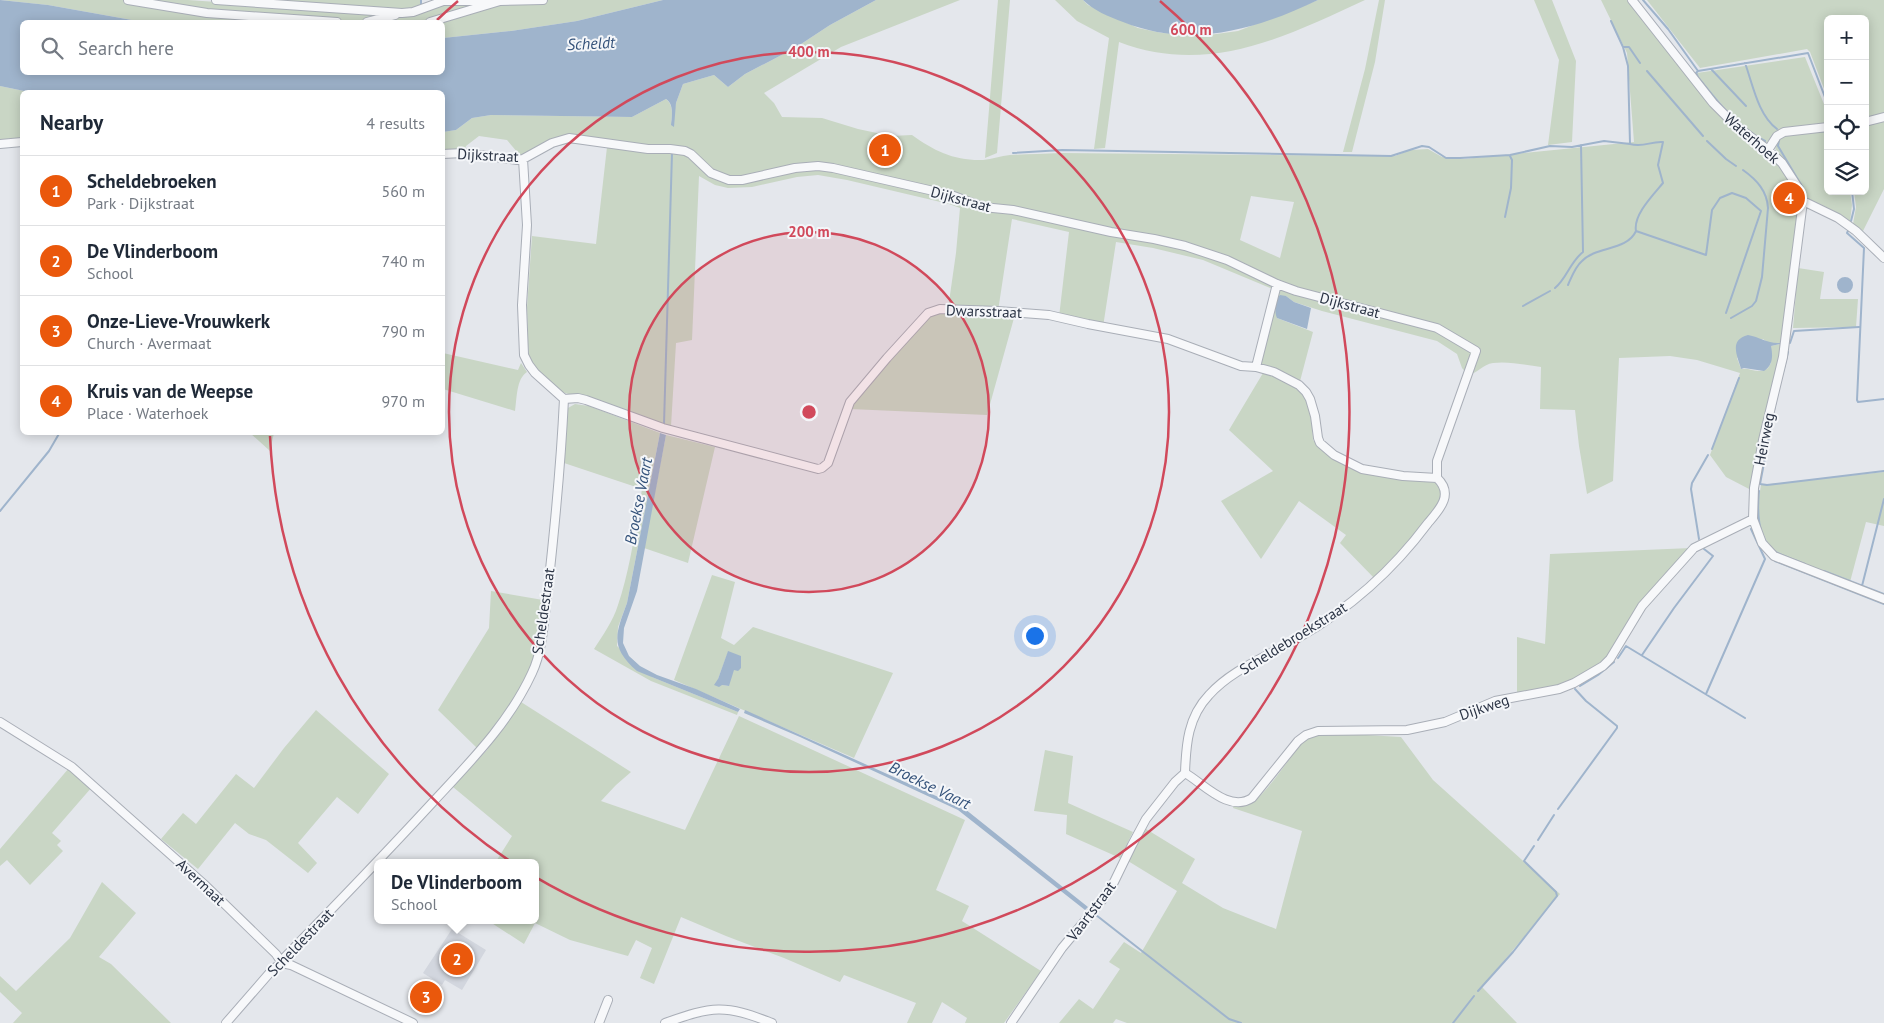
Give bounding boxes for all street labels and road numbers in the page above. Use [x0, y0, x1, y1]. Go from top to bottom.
street label: Waterhoek [1720, 109, 1784, 168]
street label: Dijkstraat [457, 144, 519, 166]
street label: Dijkstraat [929, 182, 993, 216]
street label: Dijkstraat [1318, 288, 1382, 322]
street label: Dwarsstraat [946, 300, 1022, 322]
street label: Heirweg [1750, 411, 1778, 467]
street label: Scheldestraat [528, 567, 558, 655]
street label: Scheldebroekstraat [1236, 597, 1350, 679]
street label: Dijkweg [1457, 690, 1511, 724]
street label: Avermaat [173, 855, 229, 909]
street label: Vaartstraat [1062, 877, 1120, 945]
street label: Scheldestraat [263, 904, 337, 980]

